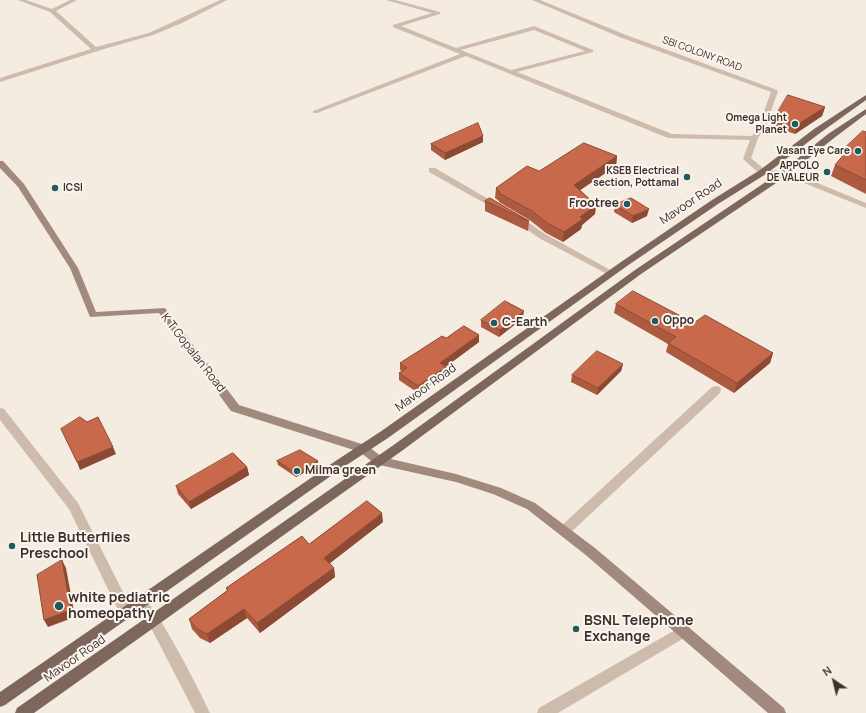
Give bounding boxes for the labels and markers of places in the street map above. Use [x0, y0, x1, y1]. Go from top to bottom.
place label: Omega Light Planet [726, 112, 787, 136]
marker: Omega Light Planet [790, 119, 800, 129]
place label: Vasan Eye Care [777, 145, 850, 157]
marker: Vasan Eye Care [853, 146, 863, 156]
place label: APPOLO DE VALEUR [767, 160, 819, 184]
place label: KSEB Electrical section, Pottamal [593, 165, 679, 188]
marker: APPOLO DE VALEUR [822, 167, 832, 177]
marker: KSEB Electrical section, Pottamal [682, 172, 692, 182]
place label: ICSI [63, 182, 83, 194]
marker: ICSI [50, 183, 60, 193]
place label: Frootree [569, 197, 619, 211]
marker: Frootree [622, 199, 632, 209]
place label: Oppo [663, 314, 694, 328]
place label: C-Earth [502, 316, 547, 330]
marker: Oppo [650, 316, 660, 326]
marker: C-Earth [489, 318, 499, 328]
place label: Milma green [305, 464, 376, 478]
marker: Milma green [292, 466, 302, 476]
place label: Little Butterflies Preschool [20, 530, 130, 562]
marker: Little Butterflies Preschool [7, 541, 17, 551]
place label: white pediatric homeopathy [68, 590, 170, 622]
marker: white pediatric homeopathy [53, 600, 65, 612]
place label: BSNL Telephone Exchange [584, 613, 693, 646]
marker: BSNL Telephone Exchange [571, 624, 581, 634]

